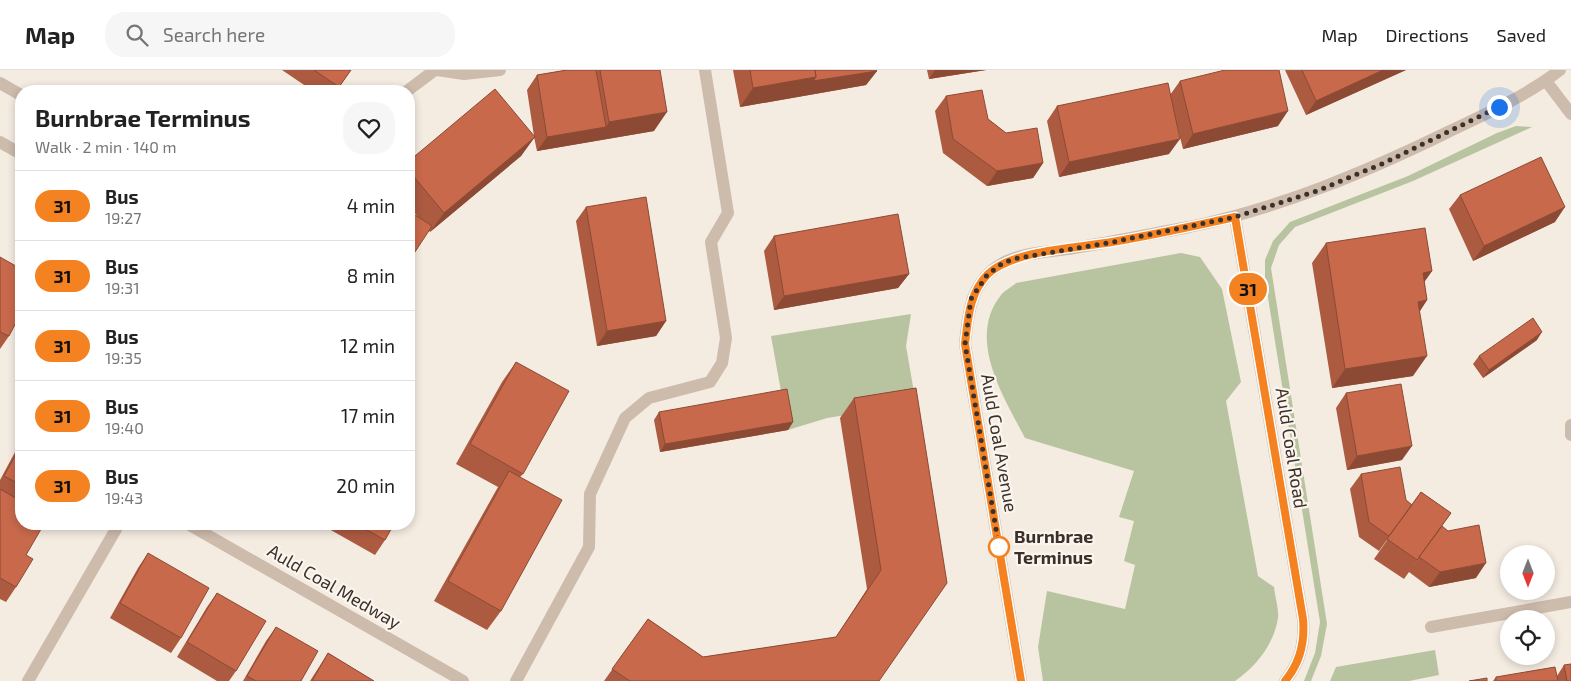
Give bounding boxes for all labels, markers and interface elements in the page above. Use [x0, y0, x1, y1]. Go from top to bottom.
search box [105, 12, 455, 57]
text: Map [25, 20, 75, 49]
icon: search [123, 21, 151, 49]
text: Search here [163, 23, 265, 46]
text: Map [1321, 24, 1358, 46]
text: Directions [1386, 24, 1469, 46]
text: Saved [1497, 24, 1546, 46]
your location [1487, 95, 1512, 120]
button: heart [343, 102, 395, 154]
text: Burnbrae Terminus [35, 103, 251, 132]
text: Walk · 2 min · 140 m [35, 137, 177, 156]
text: Bus [105, 185, 139, 208]
text: 4 min [347, 194, 395, 217]
text: 31 [54, 195, 71, 217]
text: 19:27 [105, 208, 141, 227]
text: Bus [105, 255, 139, 278]
text: 8 min [347, 264, 395, 287]
text: 31 [54, 265, 71, 287]
line badge: 31 [1226, 273, 1270, 305]
text: 19:31 [105, 278, 140, 297]
text: 31 [1239, 278, 1257, 300]
text: Bus [105, 325, 139, 348]
text: 12 min [340, 334, 395, 357]
text: 31 [54, 335, 71, 357]
text: 19:35 [105, 348, 142, 367]
street label: Auld Coal Avenue [977, 372, 1023, 514]
street label: Auld Coal Road [1272, 386, 1312, 510]
text: Bus [105, 395, 139, 418]
text: 17 min [341, 404, 395, 427]
text: 31 [54, 405, 71, 427]
text: 19:40 [105, 418, 144, 437]
text: Bus [105, 465, 139, 488]
text: 20 min [336, 474, 395, 497]
text: 31 [54, 475, 71, 497]
text: 19:43 [105, 488, 143, 507]
place label: Burnbrae Terminus [1014, 525, 1093, 568]
marker: Burnbrae Terminus [988, 536, 1010, 558]
street label: Auld Coal Medway [264, 539, 406, 633]
north arrow [1500, 545, 1555, 600]
map controls [1500, 545, 1555, 665]
button: locate [1500, 610, 1555, 665]

